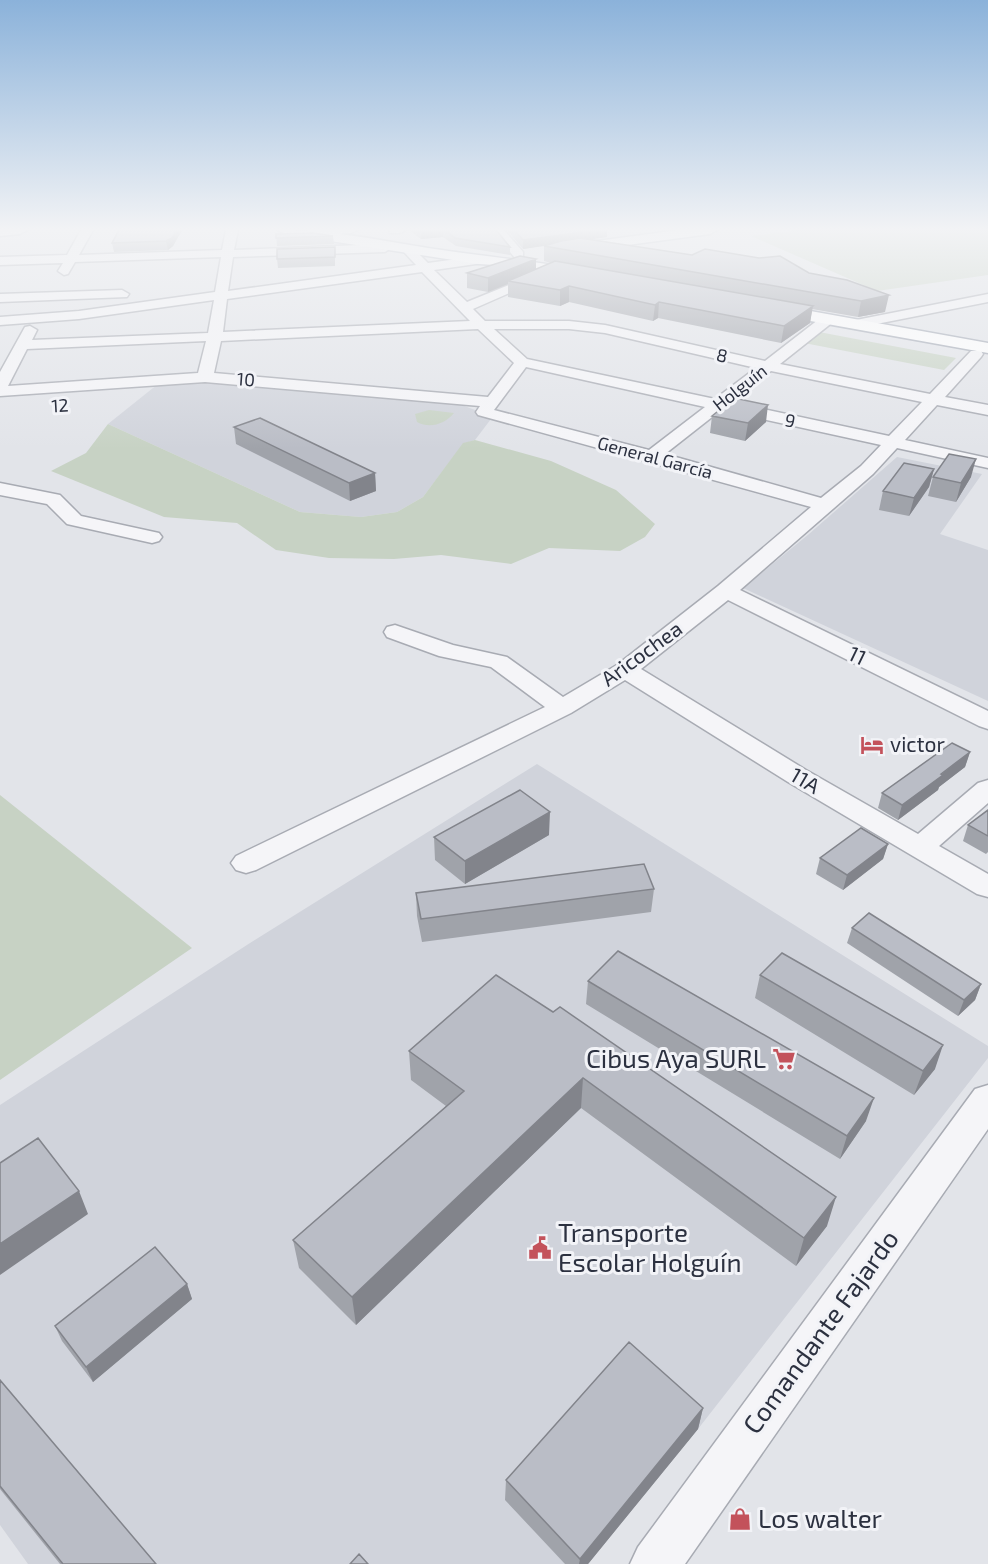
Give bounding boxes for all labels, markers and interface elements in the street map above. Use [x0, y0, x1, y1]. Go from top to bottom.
street label: 8 [714, 343, 730, 367]
street label: Holguín [708, 359, 771, 415]
street label: 10 [236, 367, 256, 391]
street label: 12 [51, 394, 69, 416]
street label: 9 [783, 408, 798, 432]
street label: General García [595, 431, 715, 483]
street label: Aricochea [596, 615, 686, 691]
street label: 11 [845, 640, 871, 670]
place label: victor [890, 731, 946, 756]
hotel icon: victor [859, 732, 885, 758]
street label: 11A [787, 761, 825, 798]
place label: Cibus Aya SURL [586, 1042, 766, 1073]
supermarket icon: Cibus Aya SURL [771, 1046, 797, 1072]
place label: Transporte Escolar Holguín [558, 1216, 741, 1277]
street label: Comandante Fajardo [736, 1223, 904, 1439]
public building icon: Transporte Escolar Holguín [527, 1235, 553, 1261]
place label: Los walter [758, 1502, 882, 1533]
shop icon: Los walter [727, 1506, 753, 1532]

